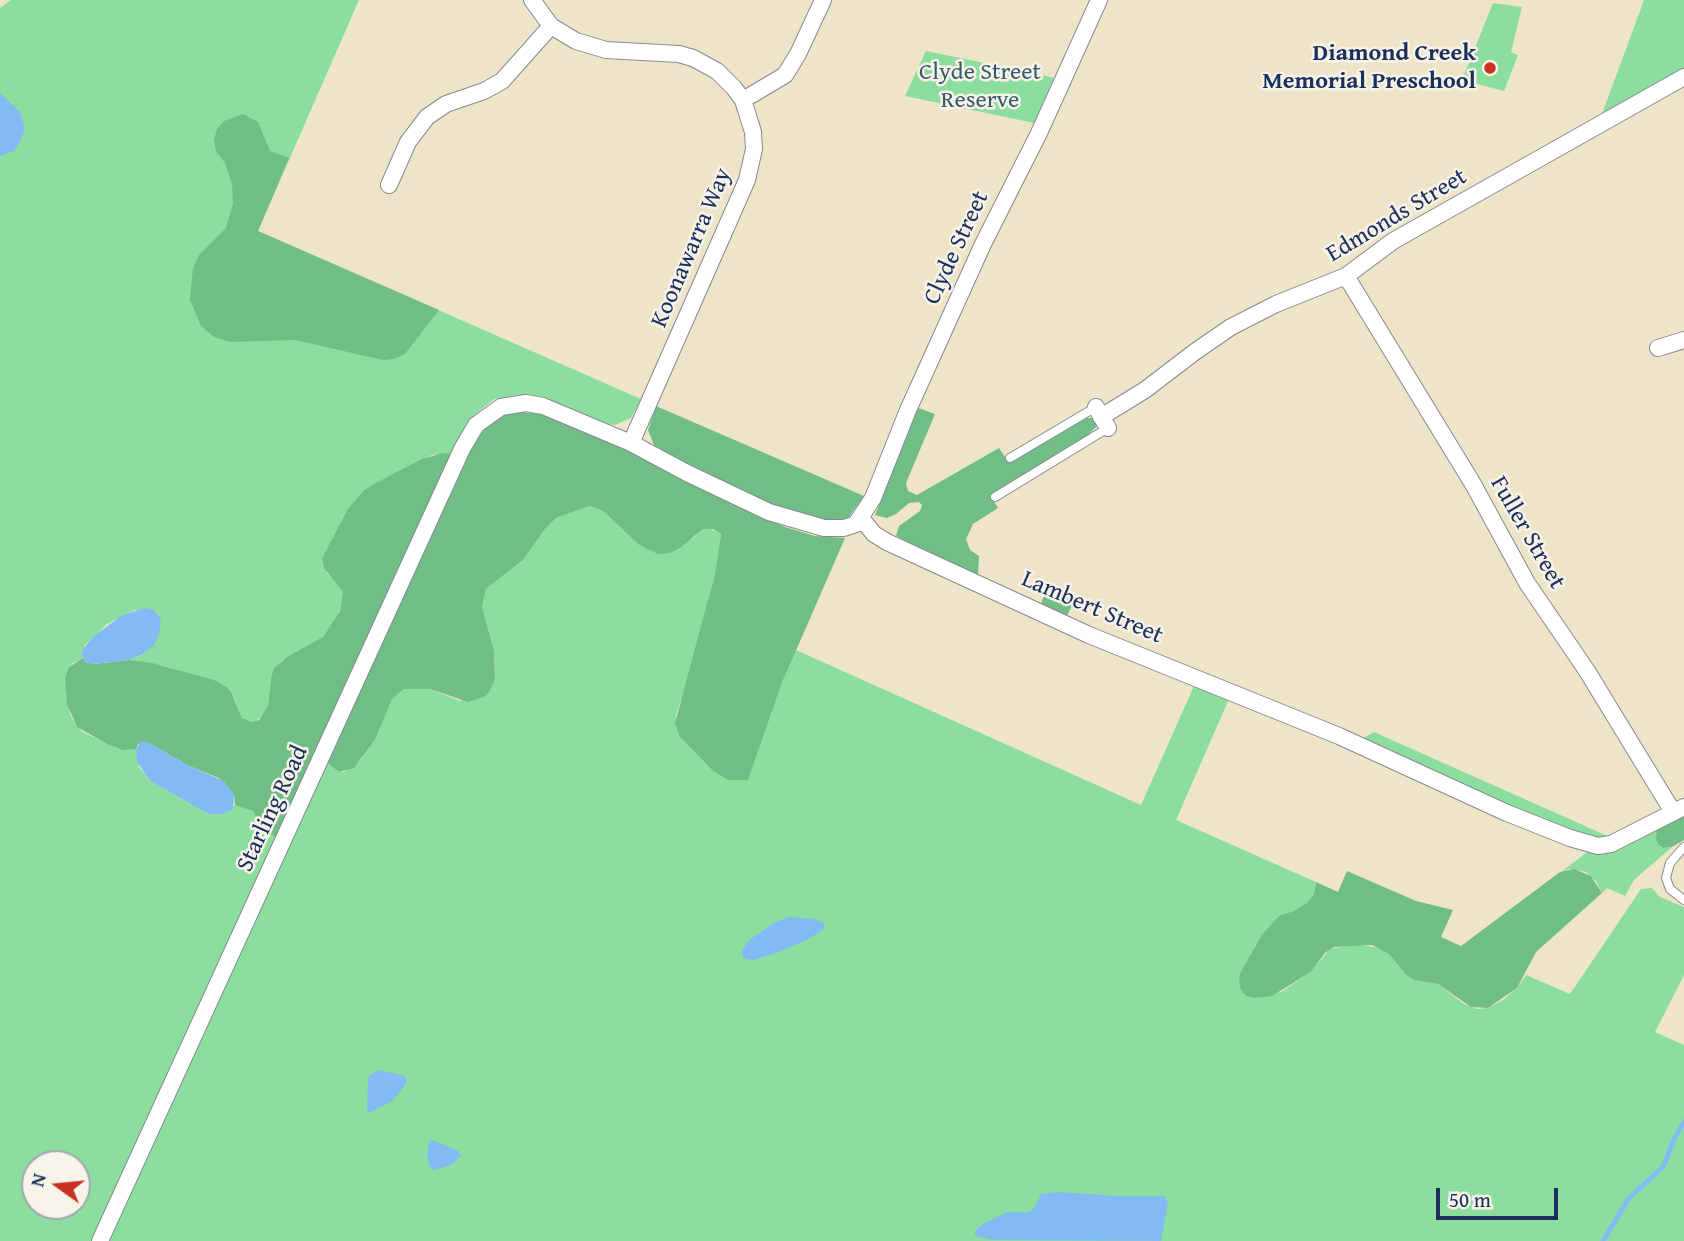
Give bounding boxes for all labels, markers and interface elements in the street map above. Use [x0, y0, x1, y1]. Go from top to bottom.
place label: Diamond Creek Memorial Preschool [1262, 40, 1476, 96]
park label: Clyde Street Reserve [919, 59, 1041, 115]
marker: Diamond Creek Memorial Preschool [1482, 60, 1498, 76]
street label: Edmonds Street [1322, 163, 1472, 269]
street label: Koonawarra Way [646, 164, 738, 332]
street label: Clyde Street [918, 187, 996, 309]
street label: Fuller Street [1483, 472, 1571, 594]
street label: Lambert Street [1017, 565, 1167, 651]
street label: Starling Road [231, 741, 315, 877]
north arrow [21, 1150, 91, 1220]
text: N [22, 1170, 53, 1190]
scale bar [1439, 1174, 1562, 1218]
text: 50 m [1449, 1184, 1491, 1215]

